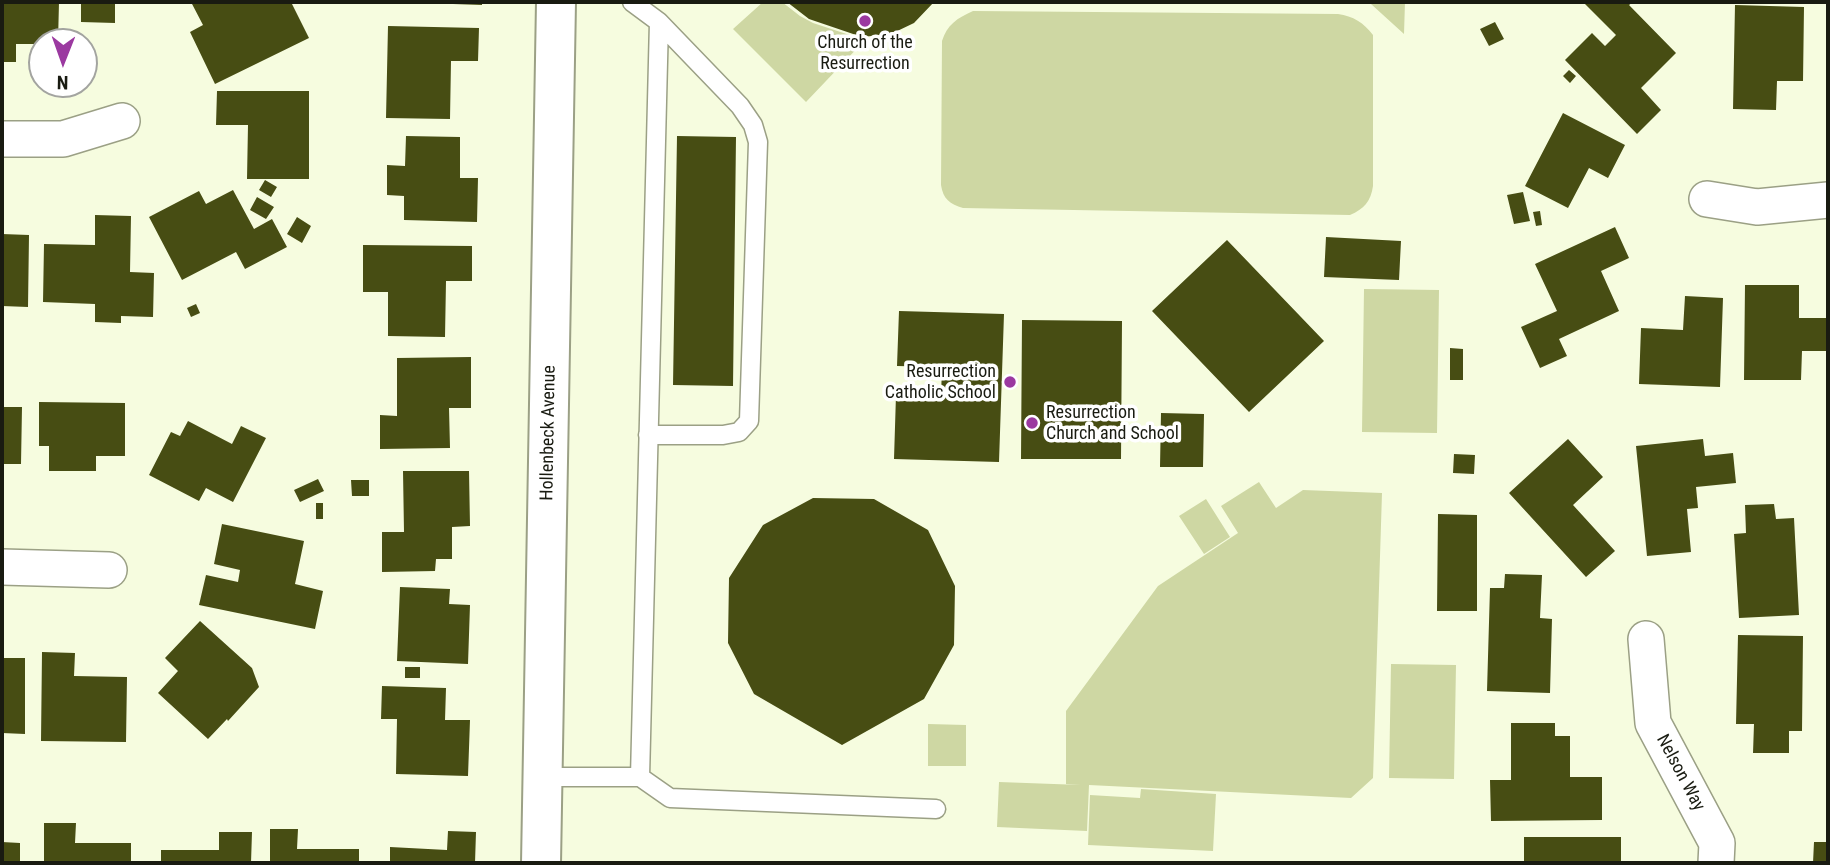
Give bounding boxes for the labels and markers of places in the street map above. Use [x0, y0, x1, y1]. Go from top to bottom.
marker: Church of the Resurrection [857, 13, 873, 29]
place label: Church of the Resurrection [817, 32, 913, 74]
place label: Resurrection Catholic School [885, 361, 996, 404]
marker: Resurrection Catholic School [1002, 374, 1018, 390]
place label: Resurrection Church and School [1046, 402, 1179, 444]
marker: Resurrection Church and School [1024, 415, 1040, 431]

